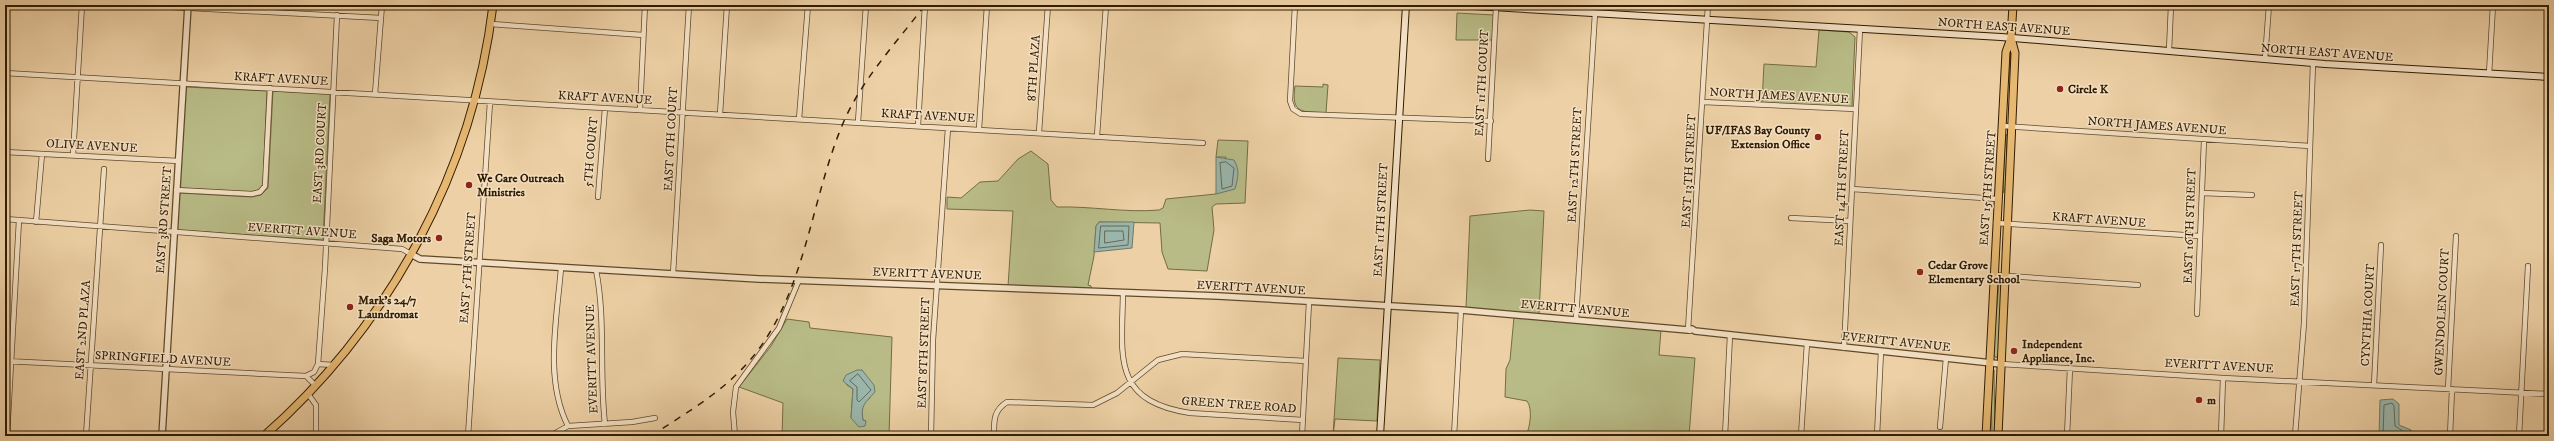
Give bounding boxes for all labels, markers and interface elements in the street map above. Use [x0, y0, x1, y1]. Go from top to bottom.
street label: NORTH EAST AVENUE [1937, 15, 2071, 39]
street label: EAST 11TH COURT [1472, 29, 1492, 137]
street label: 8TH PLAZA [1024, 34, 1044, 102]
street label: NORTH EAST AVENUE [2260, 41, 2394, 65]
street label: KRAFT AVENUE [234, 69, 329, 89]
place label: Circle K [2068, 82, 2109, 97]
marker: Circle K [2055, 84, 2065, 94]
street label: NORTH JAMES AVENUE [1709, 85, 1850, 107]
street label: EAST 6TH COURT [661, 86, 681, 192]
street label: KRAFT AVENUE [558, 88, 653, 108]
street label: EAST 3RD COURT [310, 102, 330, 204]
street label: KRAFT AVENUE [881, 106, 976, 126]
street label: EAST 12TH STREET [1564, 107, 1586, 223]
street label: EAST 13TH STREET [1679, 114, 1699, 228]
street label: NORTH JAMES AVENUE [2087, 114, 2228, 138]
street label: 5TH COURT [580, 116, 602, 188]
place label: UF/IFAS Bay County Extension Office [1705, 123, 1810, 152]
street label: EAST 14TH STREET [1831, 129, 1853, 247]
street label: EAST 15TH STREET [1976, 130, 2000, 246]
marker: UF/IFAS Bay County Extension Office [1813, 132, 1823, 142]
street label: OLIVE AVENUE [46, 136, 139, 156]
street label: EAST 11TH STREET [1371, 163, 1391, 277]
street label: EAST 3RD STREET [153, 166, 175, 274]
street label: EAST 16TH STREET [2180, 168, 2200, 284]
place label: We Care Outreach Ministries [476, 171, 565, 200]
marker: We Care Outreach Ministries [464, 180, 474, 190]
street label: EAST 17TH STREET [2287, 191, 2307, 307]
street label: KRAFT AVENUE [2051, 209, 2147, 231]
street label: EAST 5TH STREET [457, 212, 479, 324]
street label: EVERITT AVENUE [247, 220, 358, 242]
place label: Saga Motors [371, 231, 431, 246]
marker: Saga Motors [434, 233, 444, 243]
street label: GWENDOLEN COURT [2431, 248, 2453, 376]
place label: Cedar Grove Elementary School [1928, 258, 2020, 287]
street label: CYNTHIA COURT [2358, 263, 2378, 367]
street label: EVERITT AVENUE [872, 265, 982, 283]
marker: Cedar Grove Elementary School [1915, 267, 1925, 277]
street label: EVERITT AVENUE [1196, 278, 1307, 298]
street label: EAST 2ND PLAZA [72, 279, 94, 380]
place label: Mark's 24/7 Laundromat [358, 293, 418, 322]
street label: EAST 8TH STREET [915, 297, 933, 409]
street label: EVERITT AVENUE [1520, 297, 1631, 321]
marker: Mark's 24/7 Laundromat [345, 302, 355, 312]
street label: EVERITT AVENUE [583, 304, 601, 414]
street label: EVERITT AVENUE [1841, 329, 1952, 355]
place label: Independent Appliance, Inc. [2021, 337, 2095, 366]
marker: Independent Appliance, Inc. [2009, 346, 2019, 356]
street label: SPRINGFIELD AVENUE [95, 348, 232, 370]
street label: EVERITT AVENUE [2164, 356, 2275, 376]
street label: GREEN TREE ROAD [1181, 393, 1297, 417]
place label: m [2207, 393, 2216, 408]
marker: m [2194, 395, 2204, 405]

